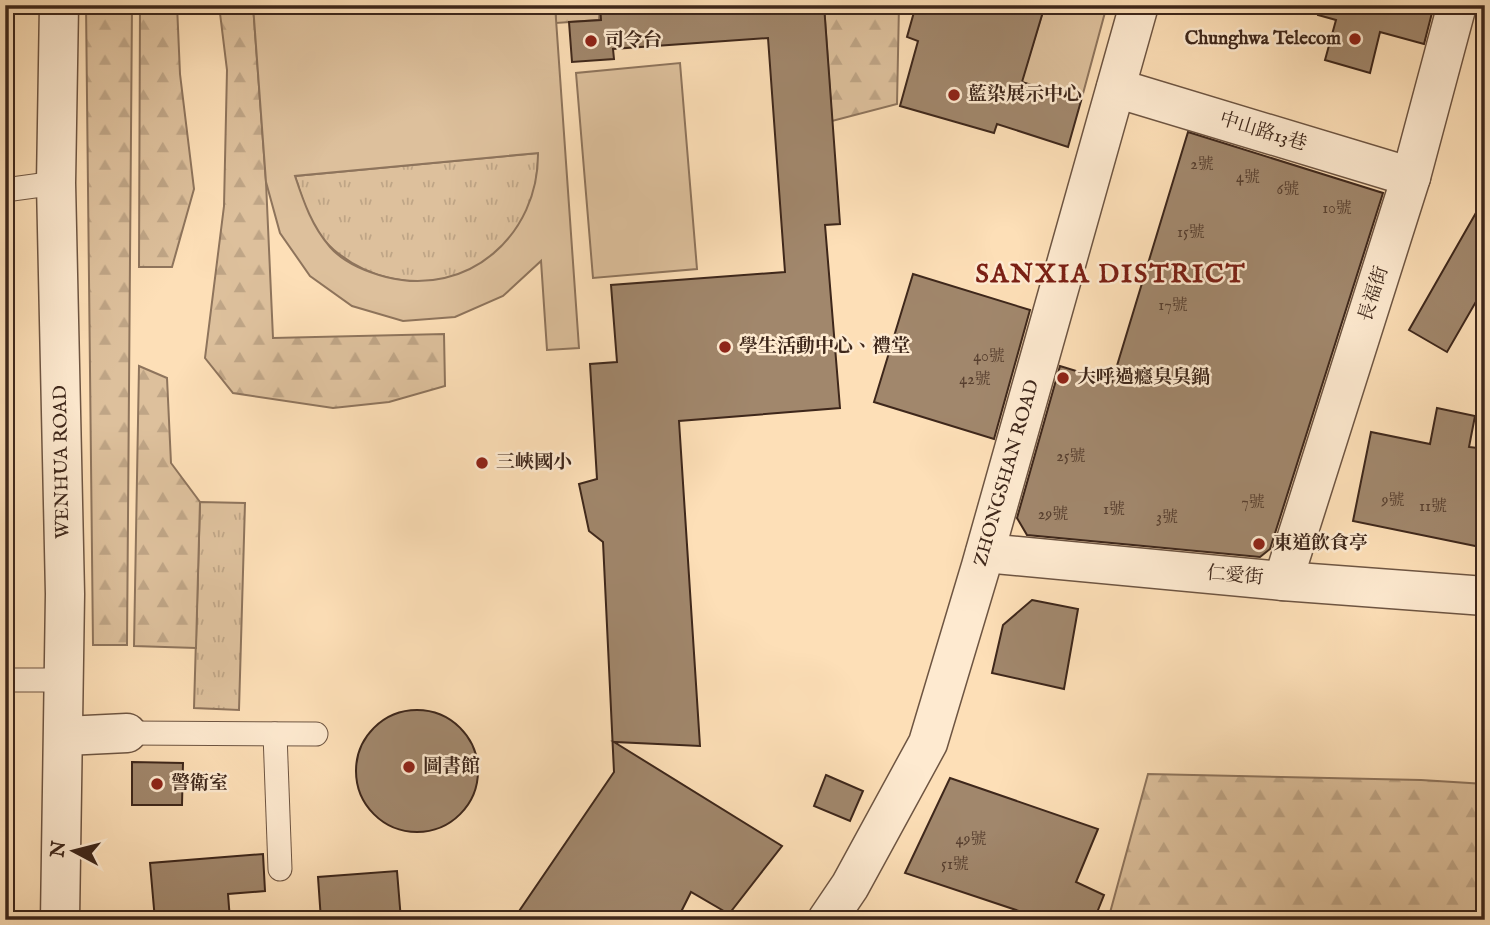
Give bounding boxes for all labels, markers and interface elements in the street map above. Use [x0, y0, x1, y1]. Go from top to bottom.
place label: Chunghwa Telecom [1185, 27, 1341, 51]
place label: 司令台 [605, 29, 662, 53]
marker: Chunghwa Telecom [1347, 31, 1363, 47]
marker: 司令台 [583, 33, 599, 49]
place label: 藍染展示中心 [968, 83, 1082, 107]
marker: 藍染展示中心 [946, 87, 962, 103]
street label: 中山路13巷 [1216, 107, 1310, 157]
house number: 2號 [1190, 155, 1214, 175]
house number: 4號 [1236, 168, 1260, 188]
house number: 6號 [1277, 180, 1299, 200]
house number: 10號 [1322, 199, 1352, 219]
house number: 15號 [1177, 223, 1205, 243]
district label: SANXIA DISTRICT [975, 258, 1247, 291]
street label: 長福街 [1354, 263, 1394, 325]
house number: 17號 [1158, 296, 1188, 316]
place label: 學生活動中心、禮堂 [739, 335, 910, 359]
marker: 學生活動中心、禮堂 [717, 339, 733, 355]
house number: 40號 [973, 347, 1005, 367]
place label: 大呼過癮臭臭鍋 [1077, 366, 1210, 390]
house number: 42號 [959, 370, 991, 390]
marker: 大呼過癮臭臭鍋 [1055, 370, 1071, 386]
street label: ZHONGSHAN ROAD [969, 377, 1045, 569]
street label: WENHUA ROAD [49, 385, 75, 539]
house number: 25號 [1056, 447, 1086, 467]
place label: 三峽國小 [496, 451, 572, 475]
marker: 三峽國小 [474, 455, 490, 471]
house number: 9號 [1381, 491, 1405, 511]
house number: 7號 [1241, 493, 1265, 513]
house number: 11號 [1419, 497, 1447, 517]
house number: 1號 [1103, 500, 1125, 520]
house number: 29號 [1038, 505, 1068, 525]
house number: 3號 [1156, 508, 1178, 528]
place label: 東道飲食亭 [1273, 532, 1368, 556]
marker: 東道飲食亭 [1251, 536, 1267, 552]
street label: 仁愛街 [1206, 562, 1264, 590]
place label: 圖書館 [423, 755, 480, 779]
marker: 圖書館 [401, 759, 417, 775]
place label: 警衛室 [171, 772, 228, 796]
marker: 警衛室 [149, 776, 165, 792]
north arrow [38, 816, 108, 886]
house number: 49號 [956, 830, 986, 850]
text: N [46, 839, 72, 860]
house number: 51號 [941, 855, 969, 875]

